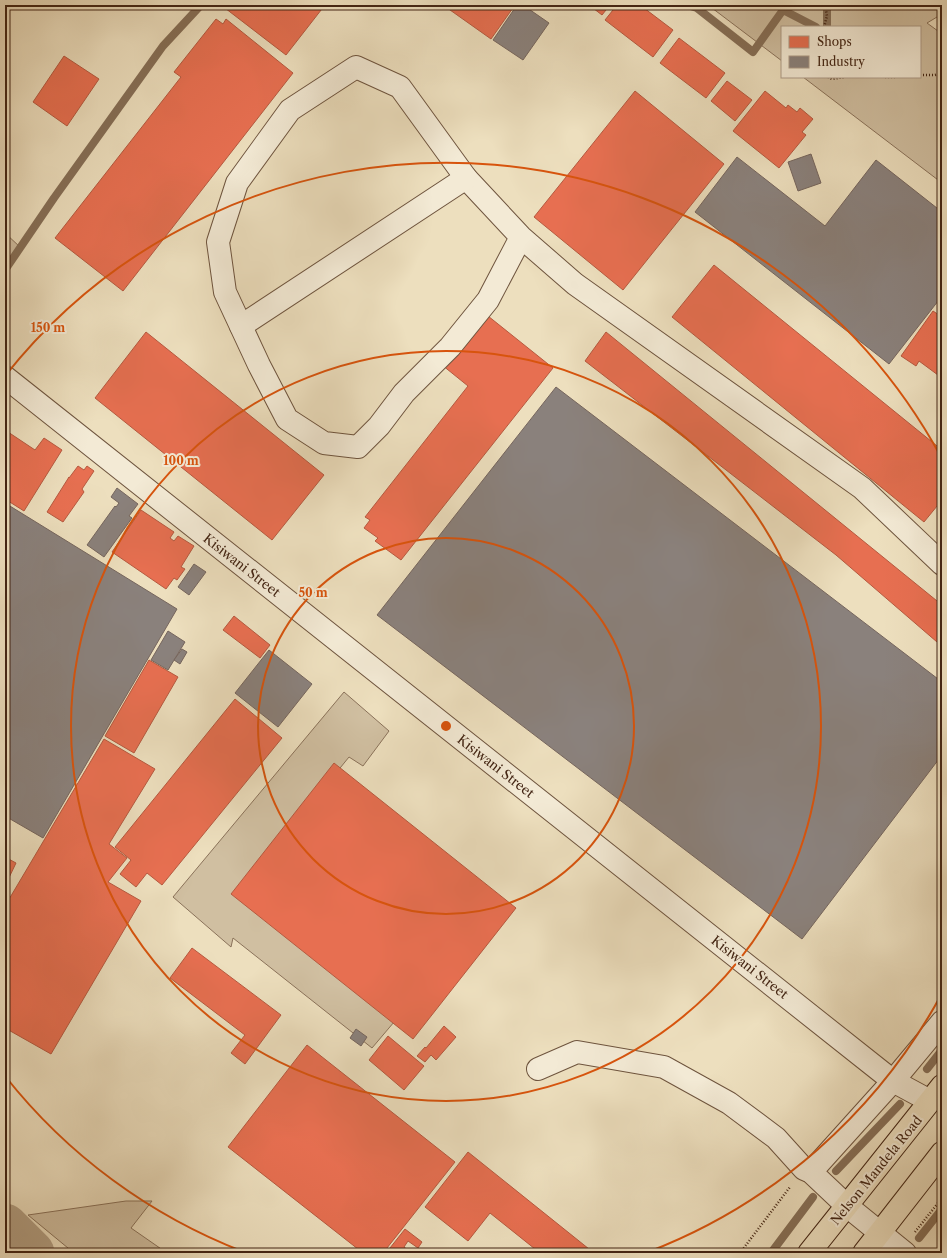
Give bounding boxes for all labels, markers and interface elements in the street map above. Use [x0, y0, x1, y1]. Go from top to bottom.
legend [781, 26, 921, 78]
text: Shops [817, 34, 852, 49]
text: Industry [817, 54, 865, 69]
text: 150 m [31, 320, 65, 335]
text: 100 m [163, 453, 199, 468]
street label: Kisiwani Street [200, 530, 284, 600]
text: 50 m [298, 585, 328, 600]
centre of rings [439, 719, 453, 733]
street label: Kisiwani Street [454, 731, 538, 801]
street label: Kisiwani Street [708, 932, 792, 1002]
street label: Nelson Mandela Road [827, 1112, 925, 1228]

